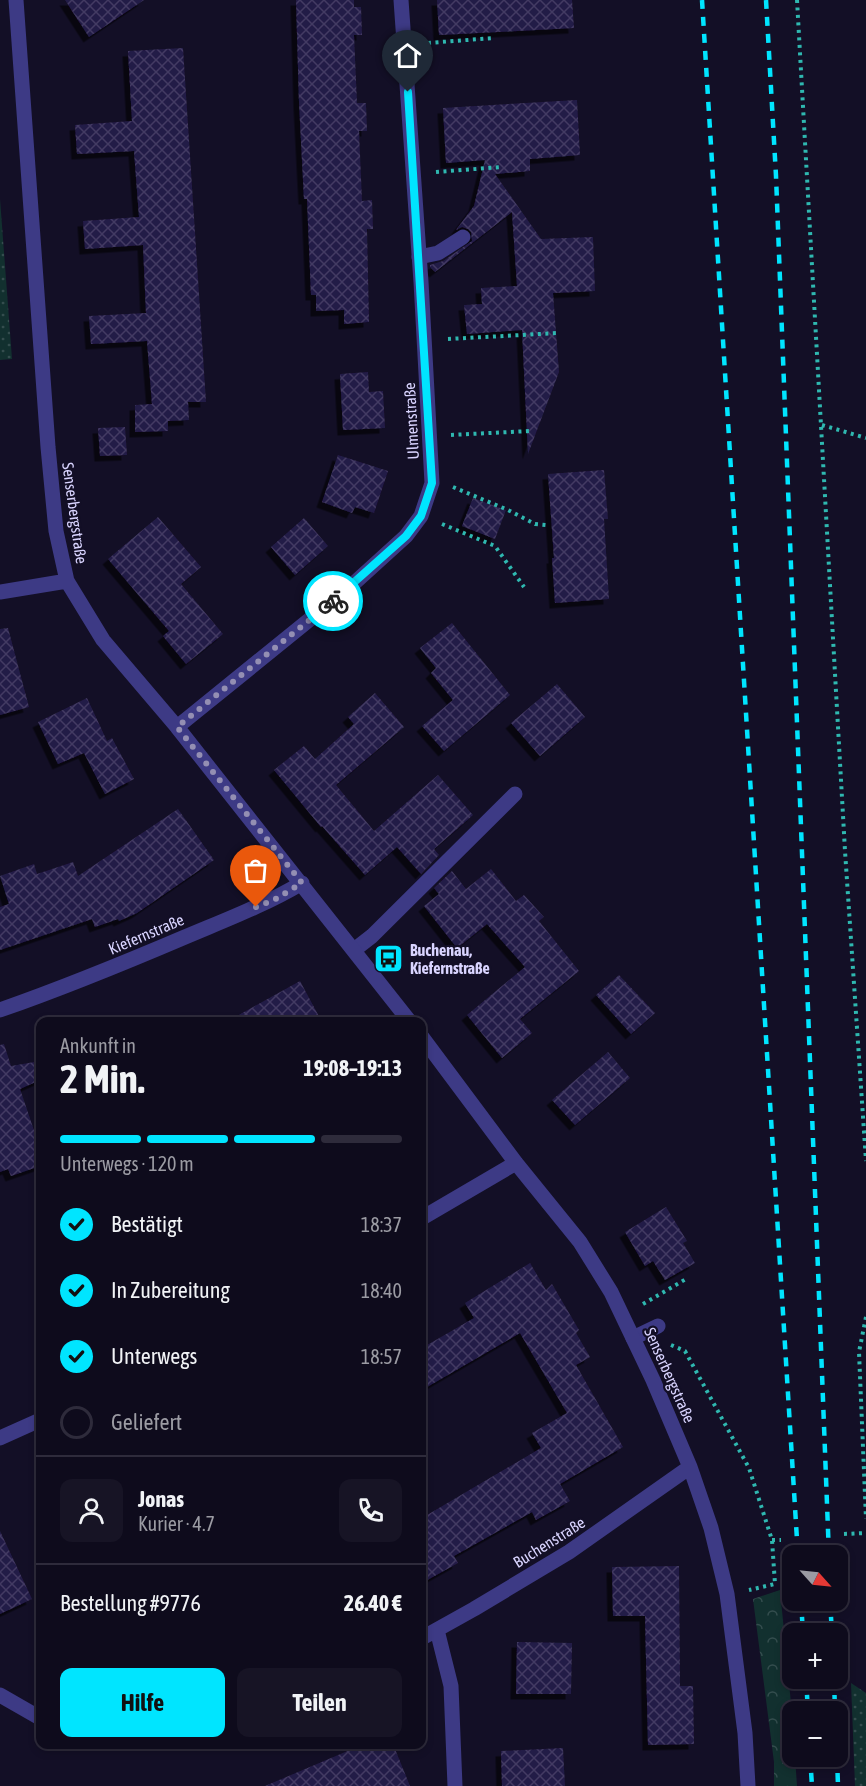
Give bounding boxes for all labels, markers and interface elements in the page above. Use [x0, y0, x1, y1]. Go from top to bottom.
pin [382, 30, 433, 92]
icon: home [391, 39, 424, 72]
street label: Ulmenstraße [400, 382, 422, 460]
street label: Senserbergstraße [58, 461, 91, 565]
courier [303, 571, 363, 631]
icon: bike [317, 585, 350, 618]
pin [230, 845, 281, 907]
icon: bag [239, 854, 272, 887]
street label: Kiefernstraße [106, 910, 186, 958]
place label: Buchenau, Kiefernstraße [410, 941, 490, 977]
bus stop icon: Buchenau, Kiefernstraße [373, 943, 405, 975]
text: Ankunft in [60, 1034, 136, 1057]
text: 19:08–19:13 [303, 1055, 402, 1081]
text: 2 Min. [60, 1057, 145, 1101]
text: Unterwegs · 120 m [60, 1152, 194, 1175]
icon: check [60, 1208, 93, 1241]
text: Bestätigt [111, 1211, 183, 1237]
text: 18:37 [361, 1213, 402, 1236]
icon: check [60, 1274, 93, 1307]
text: In Zubereitung [111, 1277, 230, 1303]
text: 18:40 [361, 1279, 402, 1302]
street label: Senserbergstraße [640, 1325, 699, 1426]
icon: check [60, 1340, 93, 1373]
text: Unterwegs [111, 1343, 197, 1369]
text: 18:57 [361, 1345, 402, 1368]
text: Geliefert [111, 1409, 182, 1435]
button: person [60, 1479, 123, 1542]
button: phone [339, 1479, 402, 1542]
text: Jonas [138, 1486, 184, 1512]
text: Kurier · 4.7 [138, 1512, 215, 1535]
street label: Buchenstraße [510, 1513, 588, 1571]
north arrow [782, 1545, 848, 1611]
map controls [782, 1545, 848, 1767]
text: Bestellung #9776 [60, 1590, 201, 1616]
text: 26.40 € [344, 1590, 402, 1616]
button: + [782, 1623, 848, 1689]
button: Hilfe [60, 1668, 225, 1737]
button: Teilen [237, 1668, 402, 1737]
button: − [782, 1701, 848, 1767]

